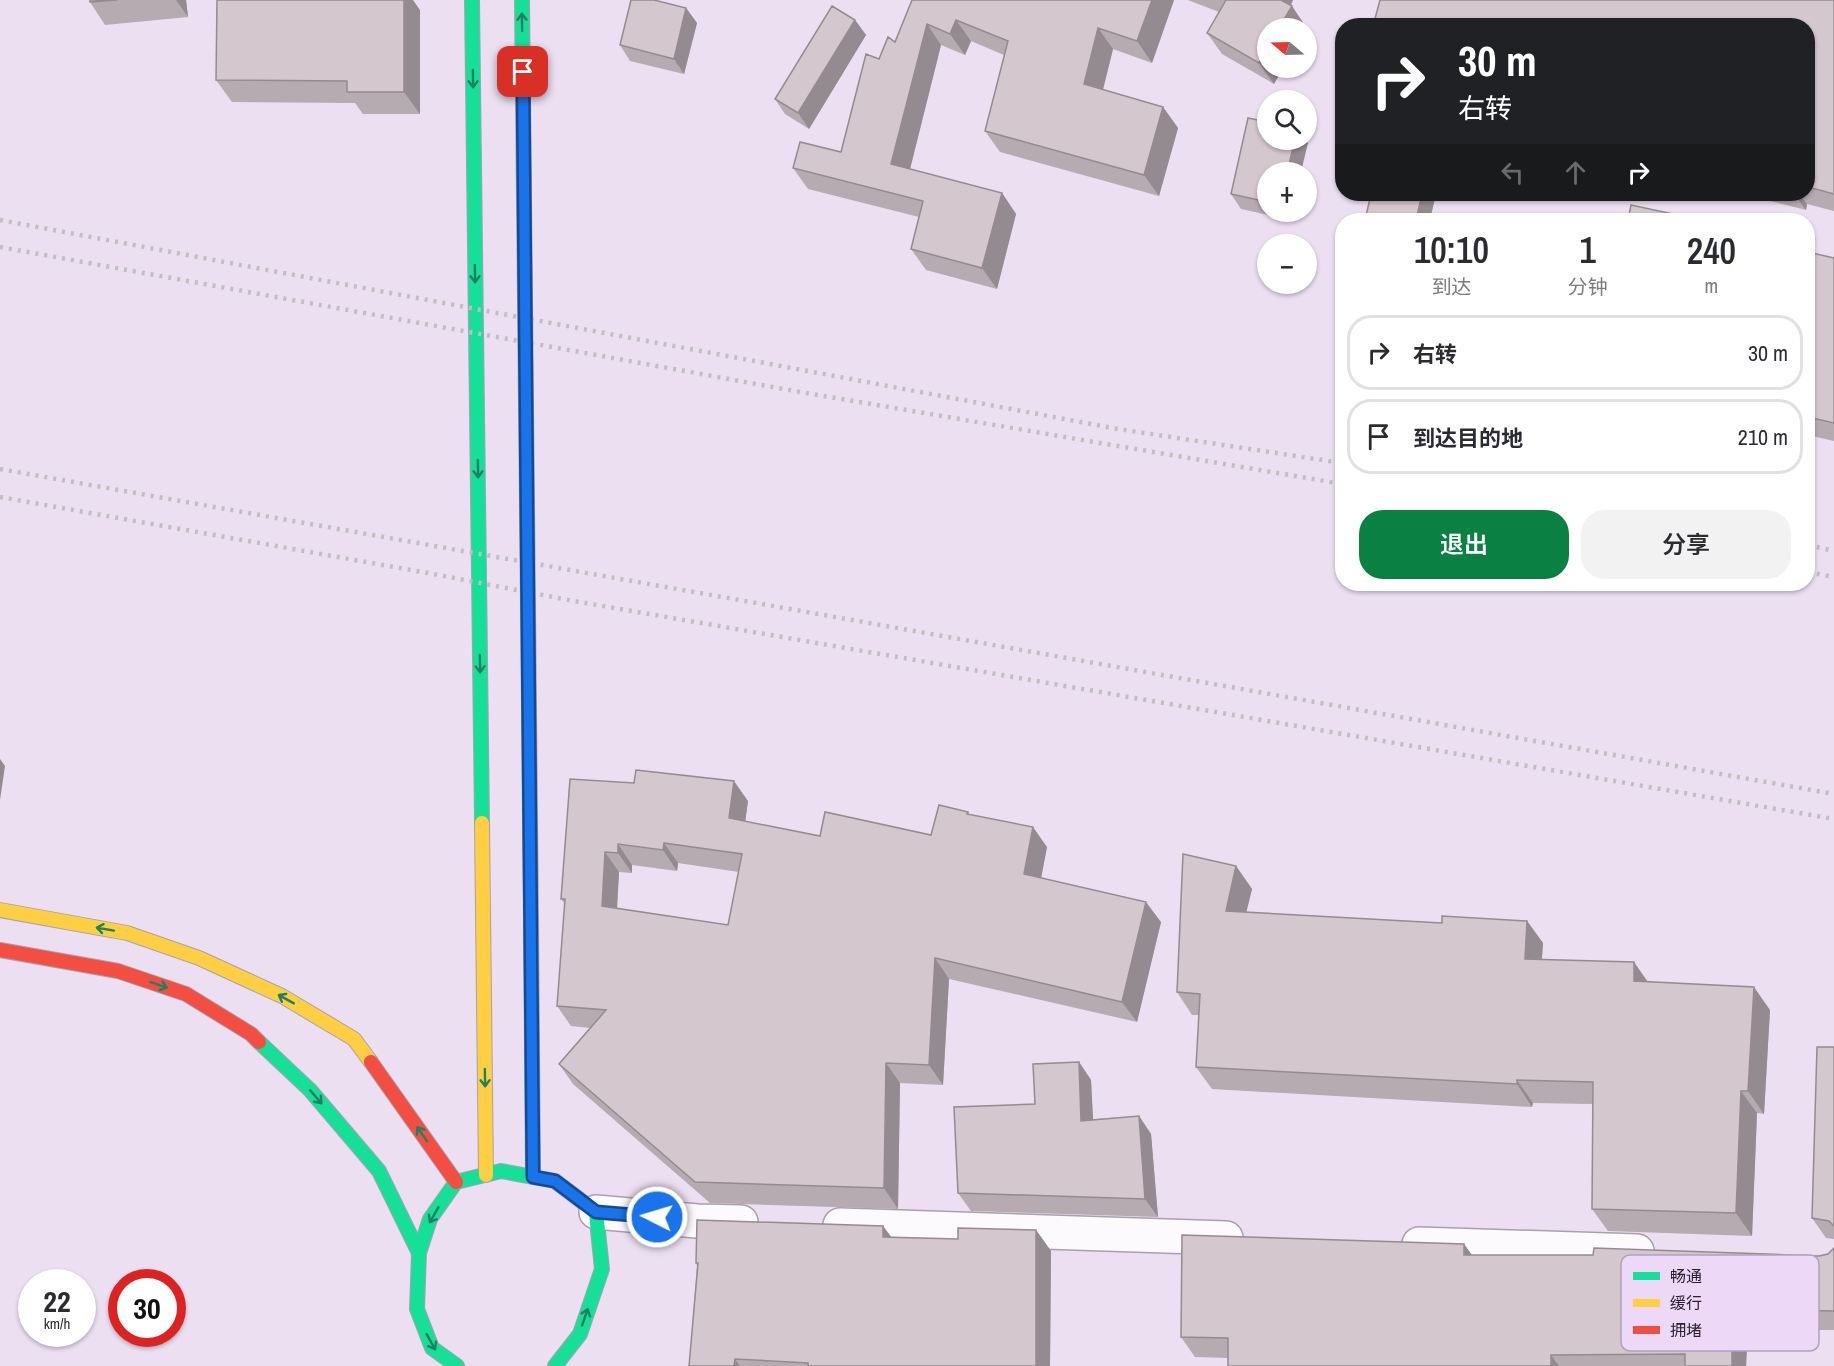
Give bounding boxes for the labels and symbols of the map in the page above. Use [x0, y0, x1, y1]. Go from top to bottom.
one-way arrow [517, 13, 528, 33]
north arrow [1257, 18, 1317, 78]
pin [497, 46, 548, 97]
one-way arrow [467, 69, 478, 89]
one-way arrow [469, 264, 481, 284]
one-way arrow [472, 459, 483, 479]
one-way arrow [474, 654, 486, 674]
one-way arrow [96, 923, 116, 934]
one-way arrow [149, 980, 168, 991]
one-way arrow [278, 993, 296, 1004]
one-way arrow [479, 1068, 491, 1088]
one-way arrow [309, 1089, 323, 1104]
one-way arrow [416, 1126, 428, 1142]
position arrow [625, 1185, 689, 1249]
one-way arrow [428, 1206, 440, 1223]
legend [1621, 1255, 1819, 1351]
text: 畅通 [1670, 1265, 1702, 1287]
speed limit sign: 30 [108, 1269, 186, 1347]
text: 缓行 [1670, 1292, 1702, 1314]
one-way arrow [581, 1308, 592, 1327]
text: 拥堵 [1670, 1319, 1702, 1341]
one-way arrow [425, 1333, 437, 1350]

